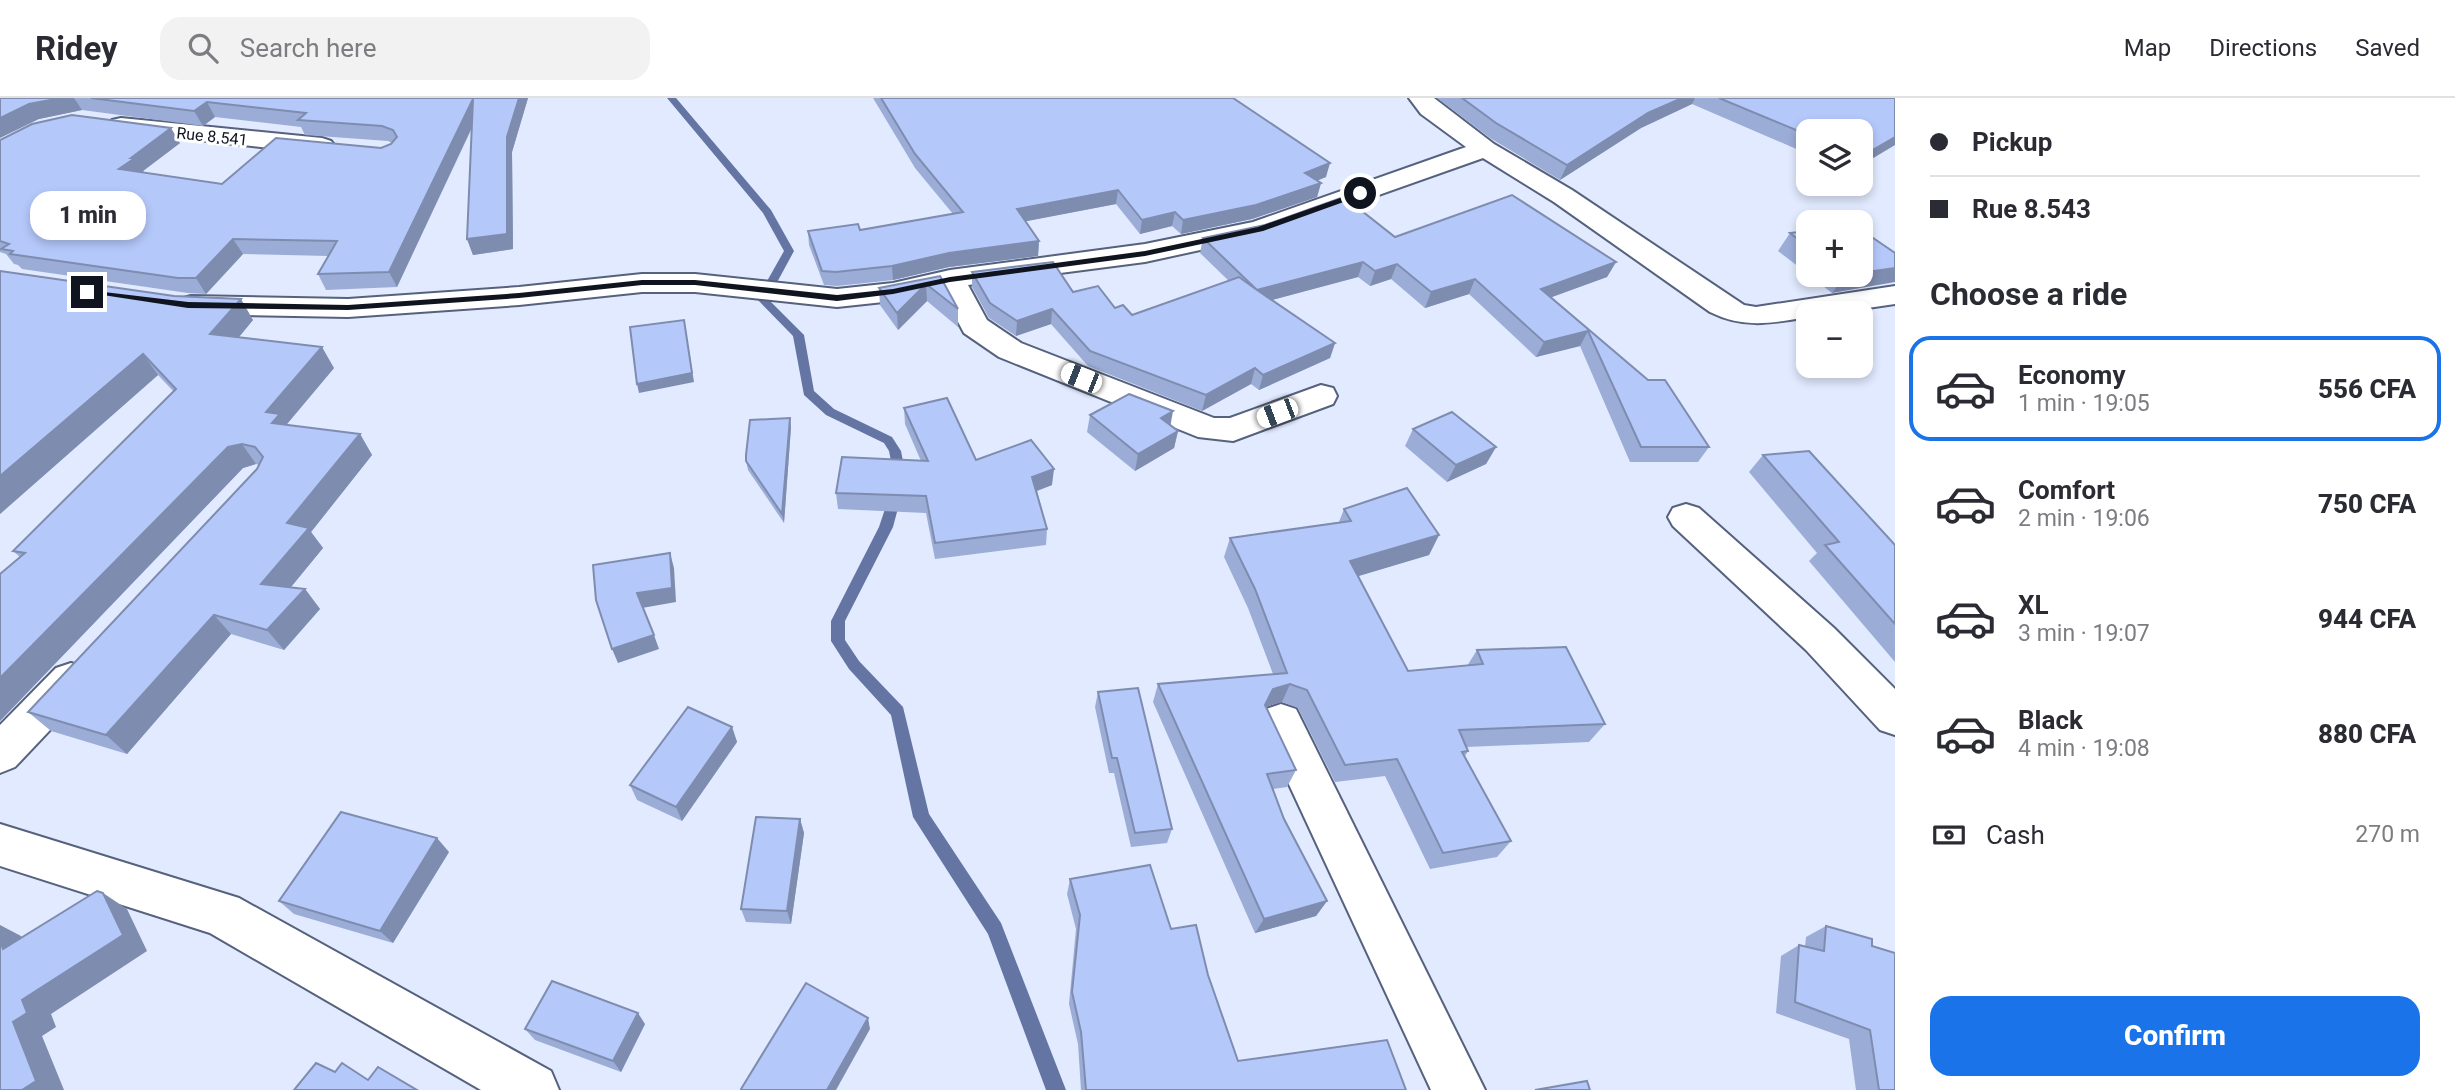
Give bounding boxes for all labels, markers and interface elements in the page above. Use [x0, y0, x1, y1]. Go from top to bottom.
search box [160, 17, 650, 80]
text: Ridey [35, 29, 118, 68]
icon: search [184, 29, 222, 67]
text: Search here [240, 33, 376, 63]
text: Map [2124, 34, 2171, 62]
text: Directions [2209, 34, 2317, 62]
text: Saved [2355, 34, 2420, 62]
map controls [1796, 119, 1873, 378]
button: layers [1796, 119, 1873, 196]
street label: Rue 8.541 [175, 123, 248, 150]
text: Pickup [1972, 127, 2052, 157]
route start [1344, 177, 1376, 209]
callout: 1 min [29, 190, 145, 240]
text: Rue 8.543 [1972, 194, 2091, 224]
text: 1 min [59, 202, 117, 229]
button: + [1796, 210, 1873, 287]
text: Choose a ride [1930, 275, 2127, 313]
route end [71, 276, 103, 308]
button: − [1796, 301, 1873, 378]
icon: car [1934, 357, 1997, 420]
car [1058, 360, 1105, 396]
text: Economy [2018, 360, 2125, 390]
text: 556 CFA [2318, 374, 2416, 404]
text: 1 min · 19:05 [2018, 390, 2150, 417]
car [1254, 396, 1301, 430]
icon: car [1934, 472, 1997, 535]
text: Comfort [2018, 475, 2115, 505]
text: 750 CFA [2318, 489, 2416, 519]
text: 2 min · 19:06 [2018, 505, 2150, 532]
icon: car [1934, 587, 1997, 650]
text: XL [2018, 590, 2049, 620]
text: 944 CFA [2318, 604, 2416, 634]
text: 3 min · 19:07 [2018, 620, 2150, 647]
icon: car [1934, 702, 1997, 765]
text: Black [2018, 705, 2083, 735]
text: 880 CFA [2318, 719, 2416, 749]
text: 4 min · 19:08 [2018, 735, 2150, 762]
icon: cash [1930, 816, 1968, 854]
text: Cash [1986, 820, 2045, 850]
text: 270 m [2355, 821, 2420, 848]
button: Confirm [1930, 996, 2420, 1076]

